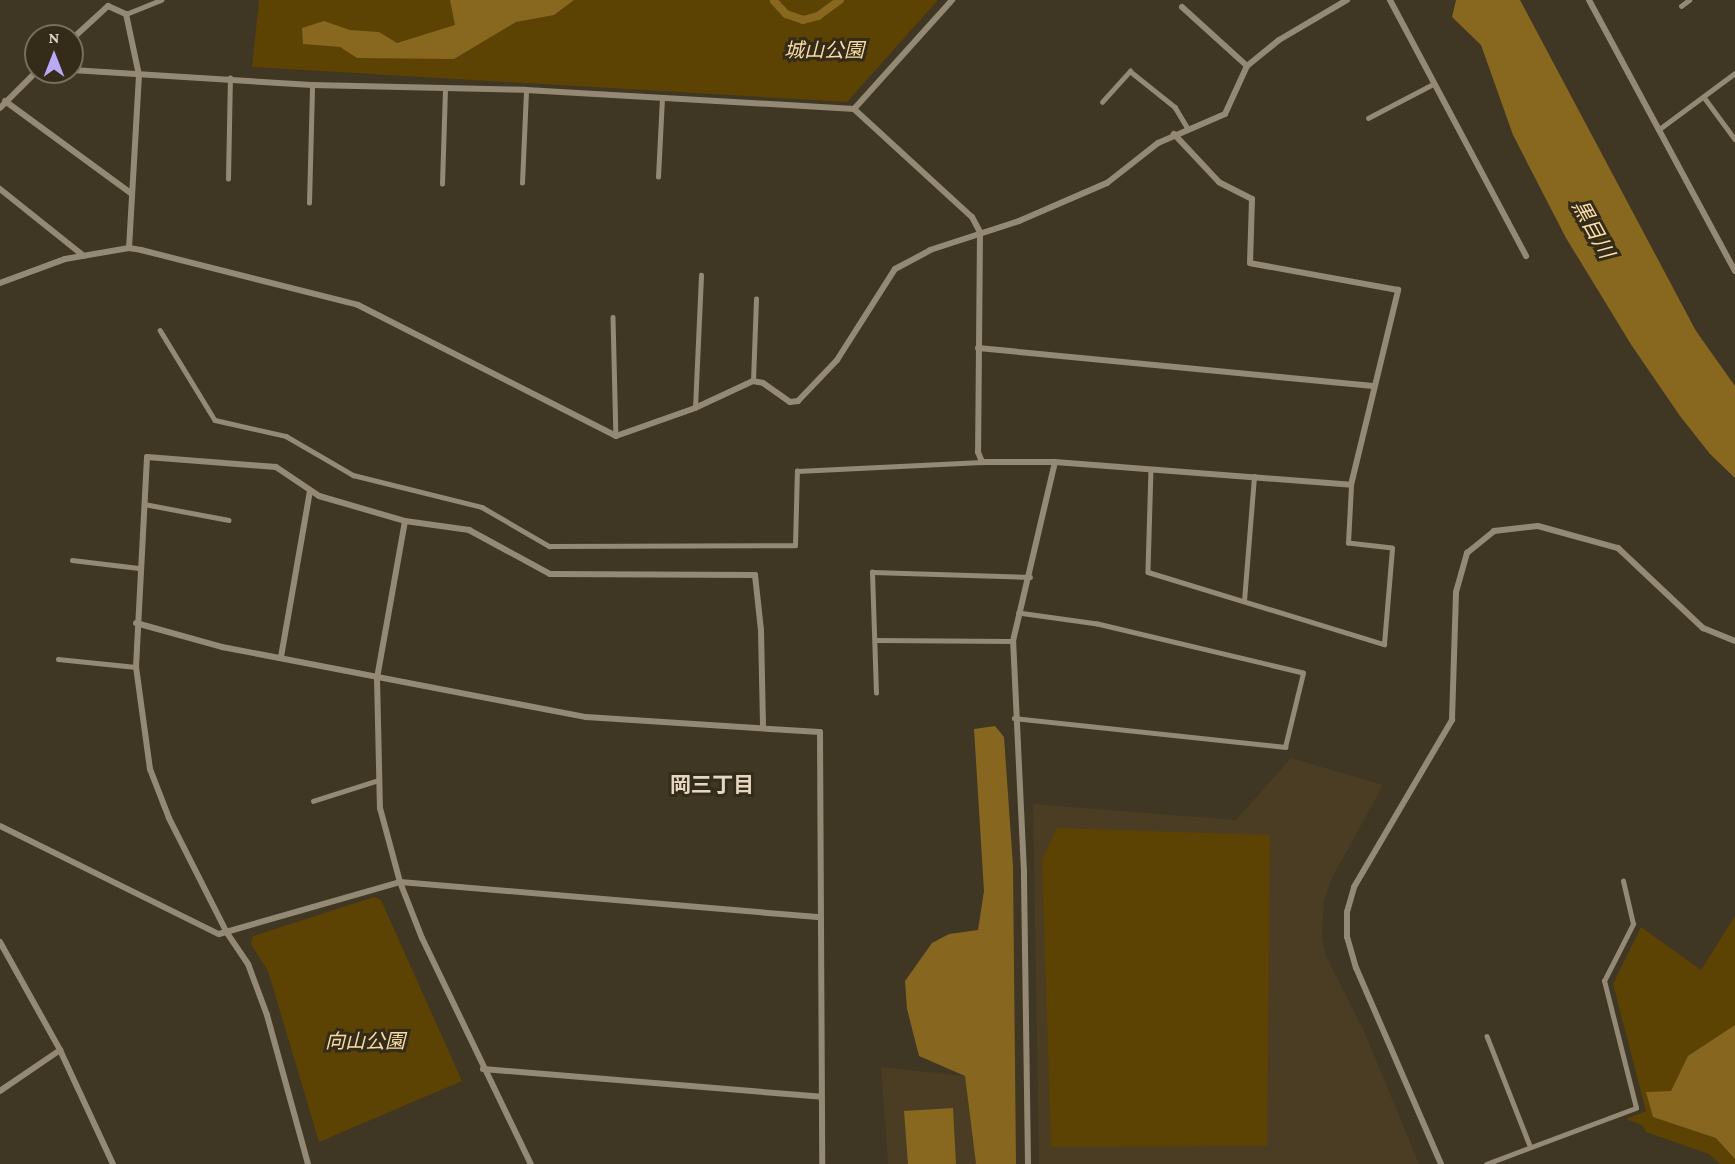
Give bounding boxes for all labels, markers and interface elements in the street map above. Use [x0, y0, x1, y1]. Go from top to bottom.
north arrow [24, 24, 84, 84]
text: N [49, 29, 59, 46]
park label: 城山公園 [784, 38, 864, 62]
water label: 黒目川 [1567, 195, 1619, 263]
district label: 岡三丁目 [670, 772, 754, 798]
park label: 向山公園 [325, 1029, 405, 1053]

